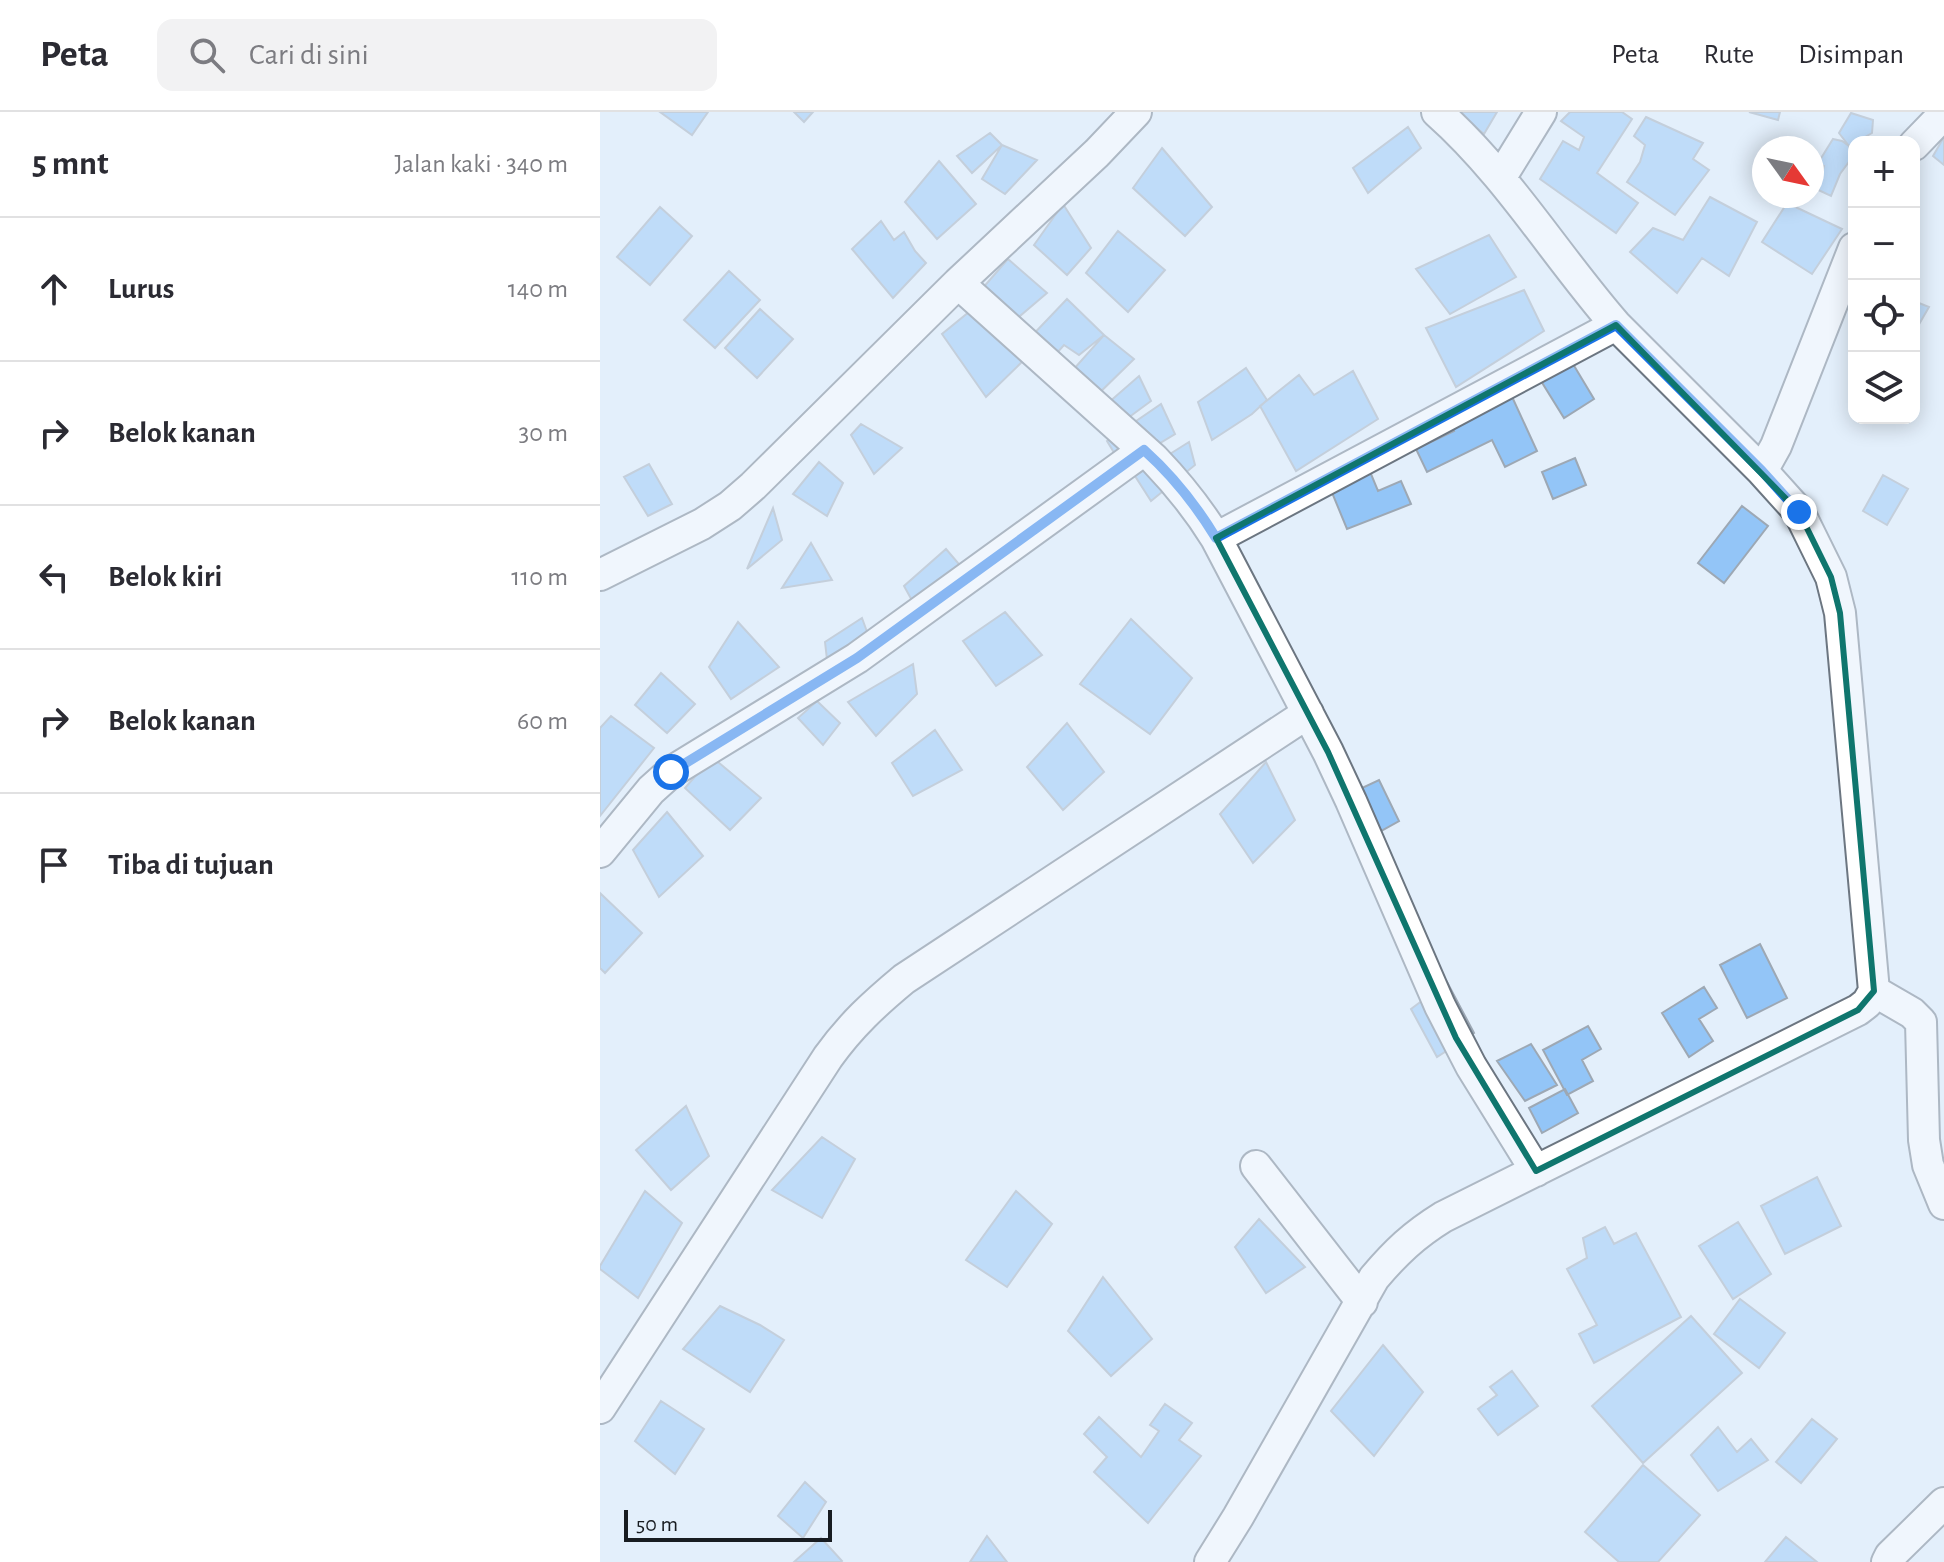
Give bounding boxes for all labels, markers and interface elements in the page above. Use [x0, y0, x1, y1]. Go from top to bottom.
search box [157, 19, 717, 91]
icon: search [185, 33, 229, 77]
text: Peta [40, 36, 109, 74]
text: Cari di sini [249, 40, 369, 70]
text: Peta [1611, 41, 1660, 69]
text: Rute [1704, 41, 1754, 69]
text: Disimpan [1798, 41, 1904, 69]
north arrow [1752, 136, 1824, 208]
map controls [1848, 136, 1920, 424]
button: + [1848, 136, 1920, 208]
text: 5 mnt [32, 147, 109, 181]
text: Jalan kaki · 340 m [395, 151, 568, 177]
button: − [1848, 208, 1920, 280]
icon: ahead [32, 267, 76, 311]
text: Lurus [108, 274, 174, 304]
text: 140 m [508, 276, 568, 302]
button: locate [1848, 280, 1920, 352]
button: layers [1848, 352, 1920, 424]
icon: right [32, 411, 76, 455]
text: Belok kanan [108, 418, 256, 448]
text: 30 m [518, 420, 568, 446]
route end [1781, 494, 1817, 530]
icon: left [32, 555, 76, 599]
text: Belok kiri [108, 562, 222, 592]
text: 110 m [511, 564, 568, 590]
icon: right [32, 699, 76, 743]
text: Belok kanan [108, 706, 256, 736]
text: 60 m [517, 708, 568, 734]
route start [653, 754, 689, 790]
icon: arrive [32, 843, 76, 887]
text: Tiba di tujuan [108, 850, 274, 880]
scale bar [624, 1506, 832, 1542]
text: 50 m [636, 1513, 678, 1535]

